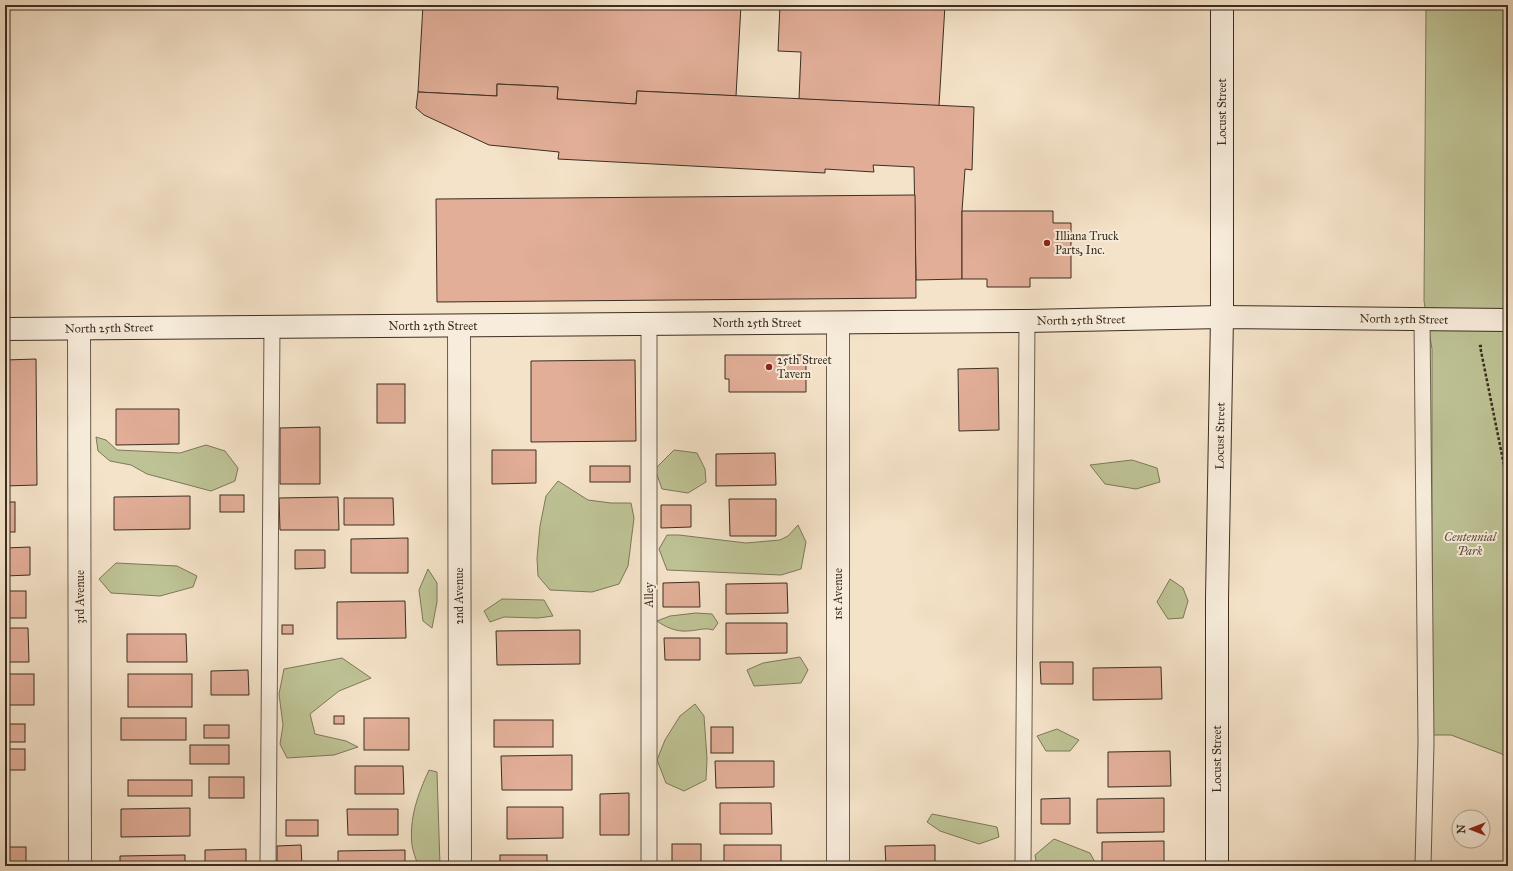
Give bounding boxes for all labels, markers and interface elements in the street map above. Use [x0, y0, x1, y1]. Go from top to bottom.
street label: Locust Street [1215, 78, 1229, 146]
place label: Illiana Truck Parts, Inc. [1055, 229, 1119, 257]
marker: Illiana Truck Parts, Inc. [1042, 238, 1052, 248]
street label: North 25th Street [1359, 311, 1449, 327]
street label: North 25th Street [1036, 312, 1126, 328]
street label: North 25th Street [713, 316, 802, 330]
street label: North 25th Street [389, 319, 478, 333]
street label: North 25th Street [64, 320, 154, 336]
place label: 25th Street Tavern [777, 353, 832, 381]
marker: 25th Street Tavern [764, 362, 774, 372]
street label: Locust Street [1212, 401, 1228, 470]
park label: Centennial Park [1444, 530, 1498, 558]
street label: 2nd Avenue [452, 567, 466, 625]
street label: 1st Avenue [831, 568, 845, 620]
street label: 3rd Avenue [73, 570, 87, 624]
street label: Alley [642, 582, 656, 609]
street label: Locust Street [1210, 725, 1224, 793]
north arrow [1451, 809, 1491, 849]
text: N [1455, 824, 1468, 834]

